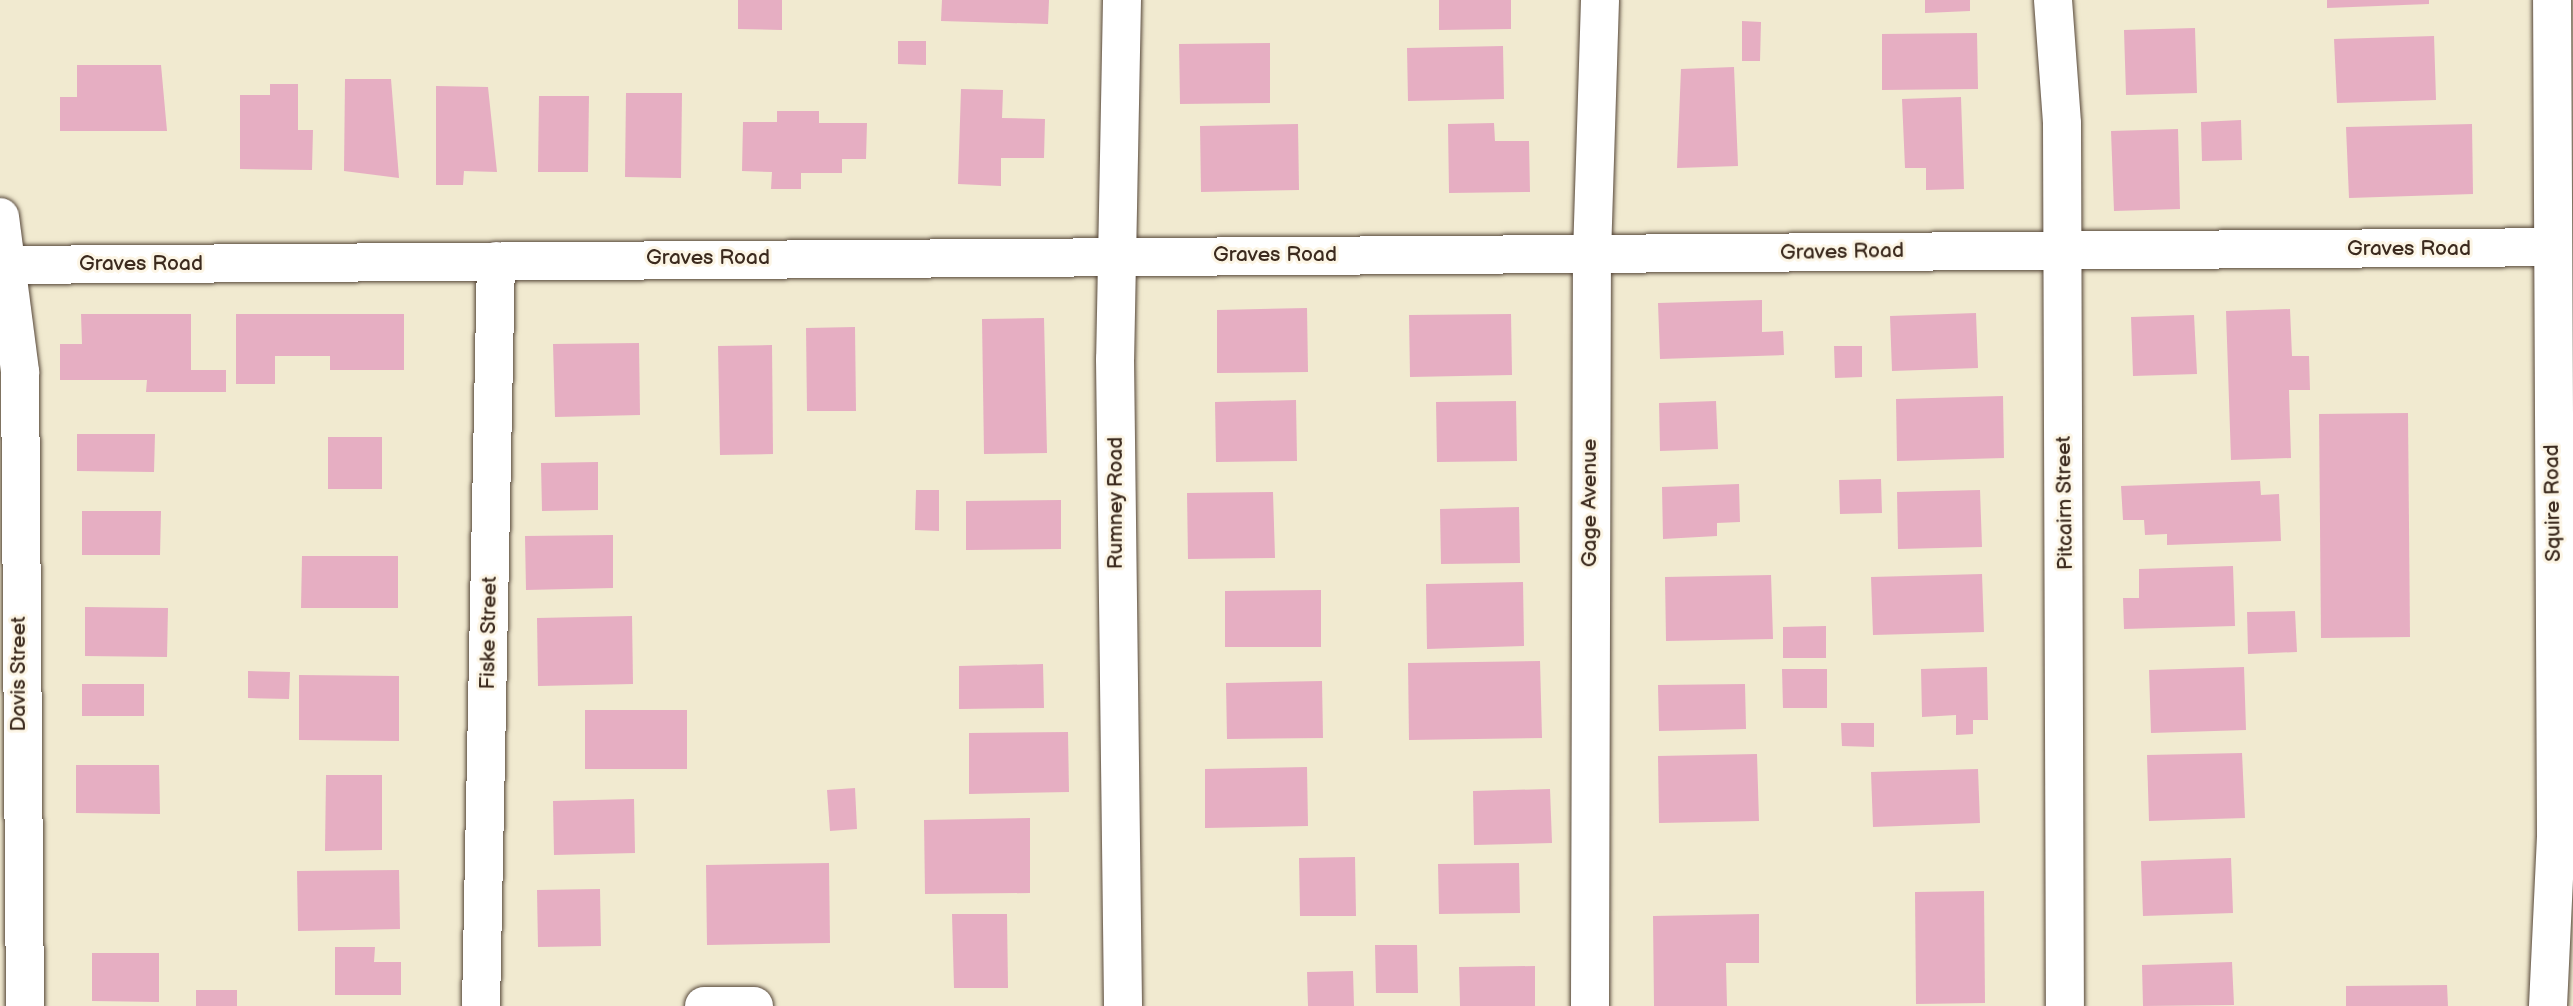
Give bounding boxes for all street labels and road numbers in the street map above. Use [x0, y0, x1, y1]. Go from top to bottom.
street label: Graves Road [2347, 236, 2471, 262]
street label: Graves Road [1780, 238, 1904, 266]
street label: Graves Road [1213, 242, 1337, 268]
street label: Graves Road [646, 245, 770, 271]
street label: Graves Road [79, 251, 203, 277]
street label: Pitcairn Street [2051, 435, 2079, 571]
street label: Rumney Road [1103, 436, 1129, 570]
street label: Gage Avenue [1577, 439, 1603, 567]
street label: Squire Road [2539, 444, 2567, 562]
street label: Fiske Street [475, 576, 503, 690]
street label: Davis Street [6, 616, 32, 732]

